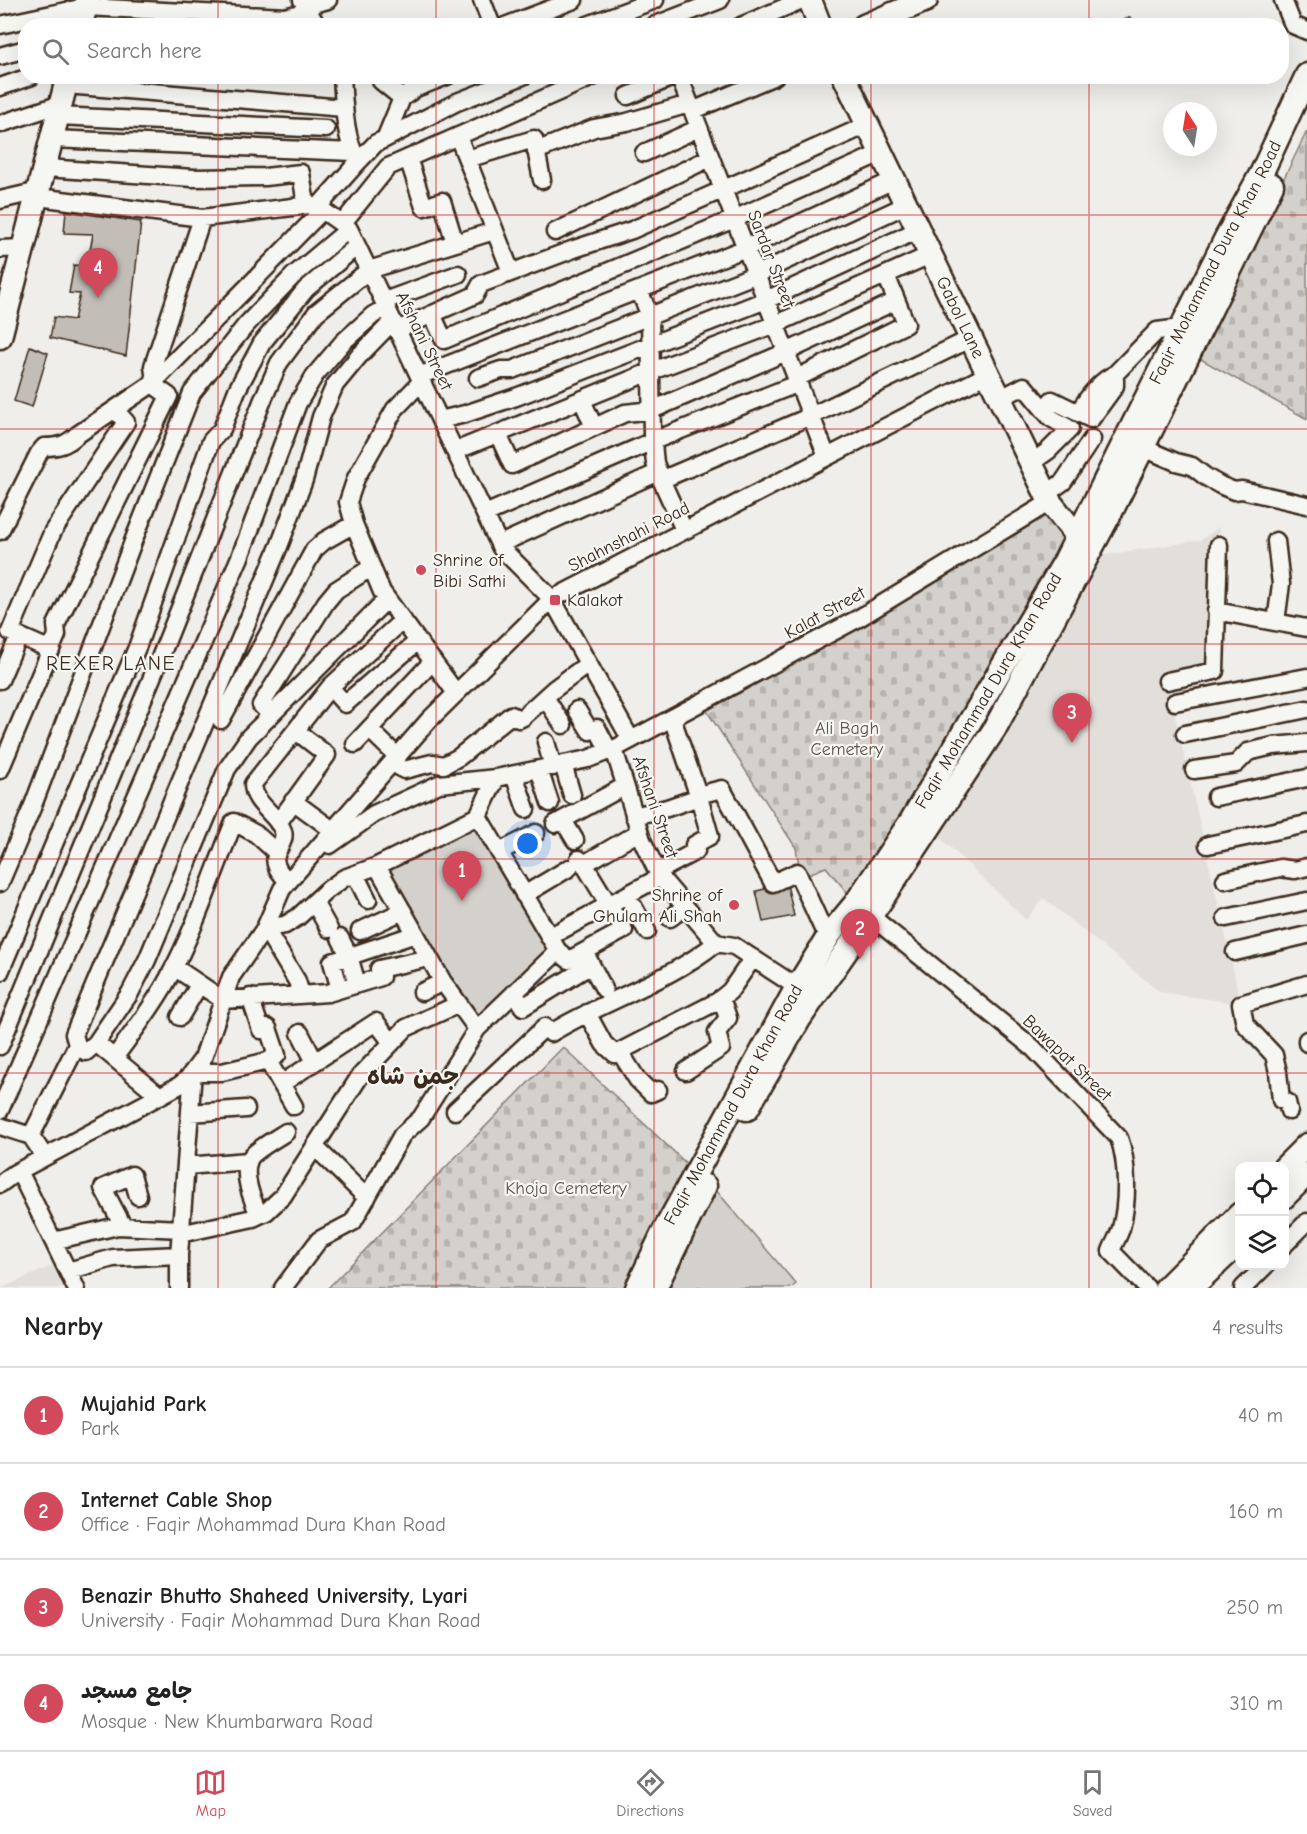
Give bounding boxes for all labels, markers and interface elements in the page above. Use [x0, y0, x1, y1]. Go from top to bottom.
search box [18, 18, 1289, 84]
icon: search [39, 35, 72, 68]
text: Search here [87, 38, 202, 64]
north arrow [1163, 102, 1217, 156]
street label: Faqir Mohammad Dura Khan Road [1144, 137, 1286, 387]
street label: Sardar Street [743, 207, 800, 312]
pin: 4 [78, 248, 118, 298]
street label: Gabol Lane [932, 273, 989, 362]
street label: Afshani Street [391, 288, 457, 394]
street label: Shahnshahi Road [565, 497, 693, 577]
place label: Shrine of Bibi Sathi [433, 550, 506, 592]
marker: Shrine of Bibi Sathi [414, 563, 428, 577]
street label: Faqir Mohammad Dura Khan Road [910, 569, 1066, 812]
street label: Kalat Street [781, 582, 870, 644]
place label: Kalakot [567, 590, 623, 611]
marker: Kalakot [548, 593, 562, 607]
district label: REXER LANE [46, 652, 176, 675]
pin: 3 [1052, 694, 1092, 743]
park label: Ali Bagh Cemetery [811, 718, 884, 760]
street label: Afshani Street [628, 753, 683, 862]
your location [513, 829, 542, 858]
pin: 1 [442, 852, 482, 901]
place label: Shrine of Ghulam Ali Shah [593, 885, 723, 927]
marker: Shrine of Ghulam Ali Shah [727, 898, 741, 912]
pin: 2 [840, 910, 880, 959]
street label: Faqir Mohammad Dura Khan Road [659, 981, 807, 1228]
street label: Bawapat Street [1018, 1010, 1116, 1106]
district label: جمن شاہ [367, 1062, 459, 1090]
map controls [1235, 1162, 1289, 1270]
button: locate [1235, 1162, 1289, 1216]
park label: Khoja Cemetery [505, 1178, 628, 1199]
button: layers [1235, 1216, 1289, 1270]
text: Nearby [24, 1312, 103, 1342]
text: 4 results [1212, 1316, 1283, 1339]
text: Mujahid Park [81, 1391, 206, 1417]
text: 1 [40, 1404, 47, 1427]
text: 40 m [1238, 1404, 1283, 1427]
text: Park [81, 1417, 119, 1440]
text: Internet Cable Shop [81, 1487, 272, 1513]
text: 2 [39, 1500, 48, 1523]
text: 160 m [1229, 1500, 1283, 1523]
text: Office · Faqir Mohammad Dura Khan Road [81, 1513, 446, 1536]
text: Benazir Bhutto Shaheed University, Lyari [81, 1583, 468, 1609]
text: 3 [39, 1596, 48, 1619]
text: 250 m [1226, 1596, 1283, 1619]
text: University · Faqir Mohammad Dura Khan Road [81, 1609, 481, 1632]
text: جامع مسجد [81, 1678, 192, 1704]
text: 4 [39, 1692, 48, 1715]
text: 310 m [1230, 1692, 1283, 1715]
text: Mosque · New Khumbarwara Road [81, 1710, 373, 1733]
tab: Map [194, 1766, 227, 1820]
tab: Directions [616, 1766, 684, 1820]
tab: Saved [1073, 1766, 1113, 1820]

